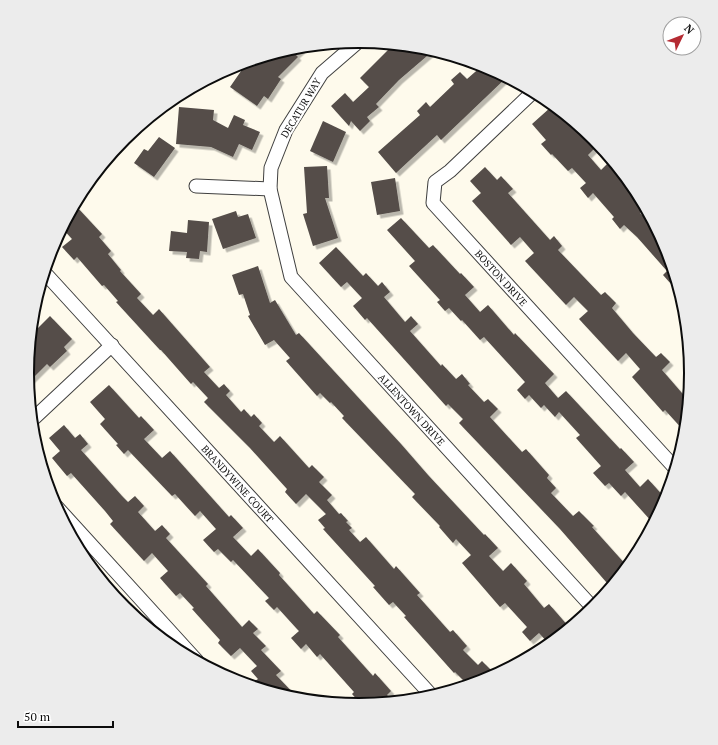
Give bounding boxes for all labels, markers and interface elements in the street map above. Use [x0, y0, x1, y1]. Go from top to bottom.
north arrow [662, 16, 702, 56]
text: N [681, 21, 698, 37]
street label: DECATUR WAY [278, 75, 324, 140]
street label: BOSTON DRIVE [472, 247, 530, 309]
street label: ALLENTOWN DRIVE [376, 371, 448, 448]
street label: BRANDYWINE COURT [199, 442, 277, 525]
scale bar [18, 703, 113, 729]
text: 50 m [24, 709, 51, 724]

